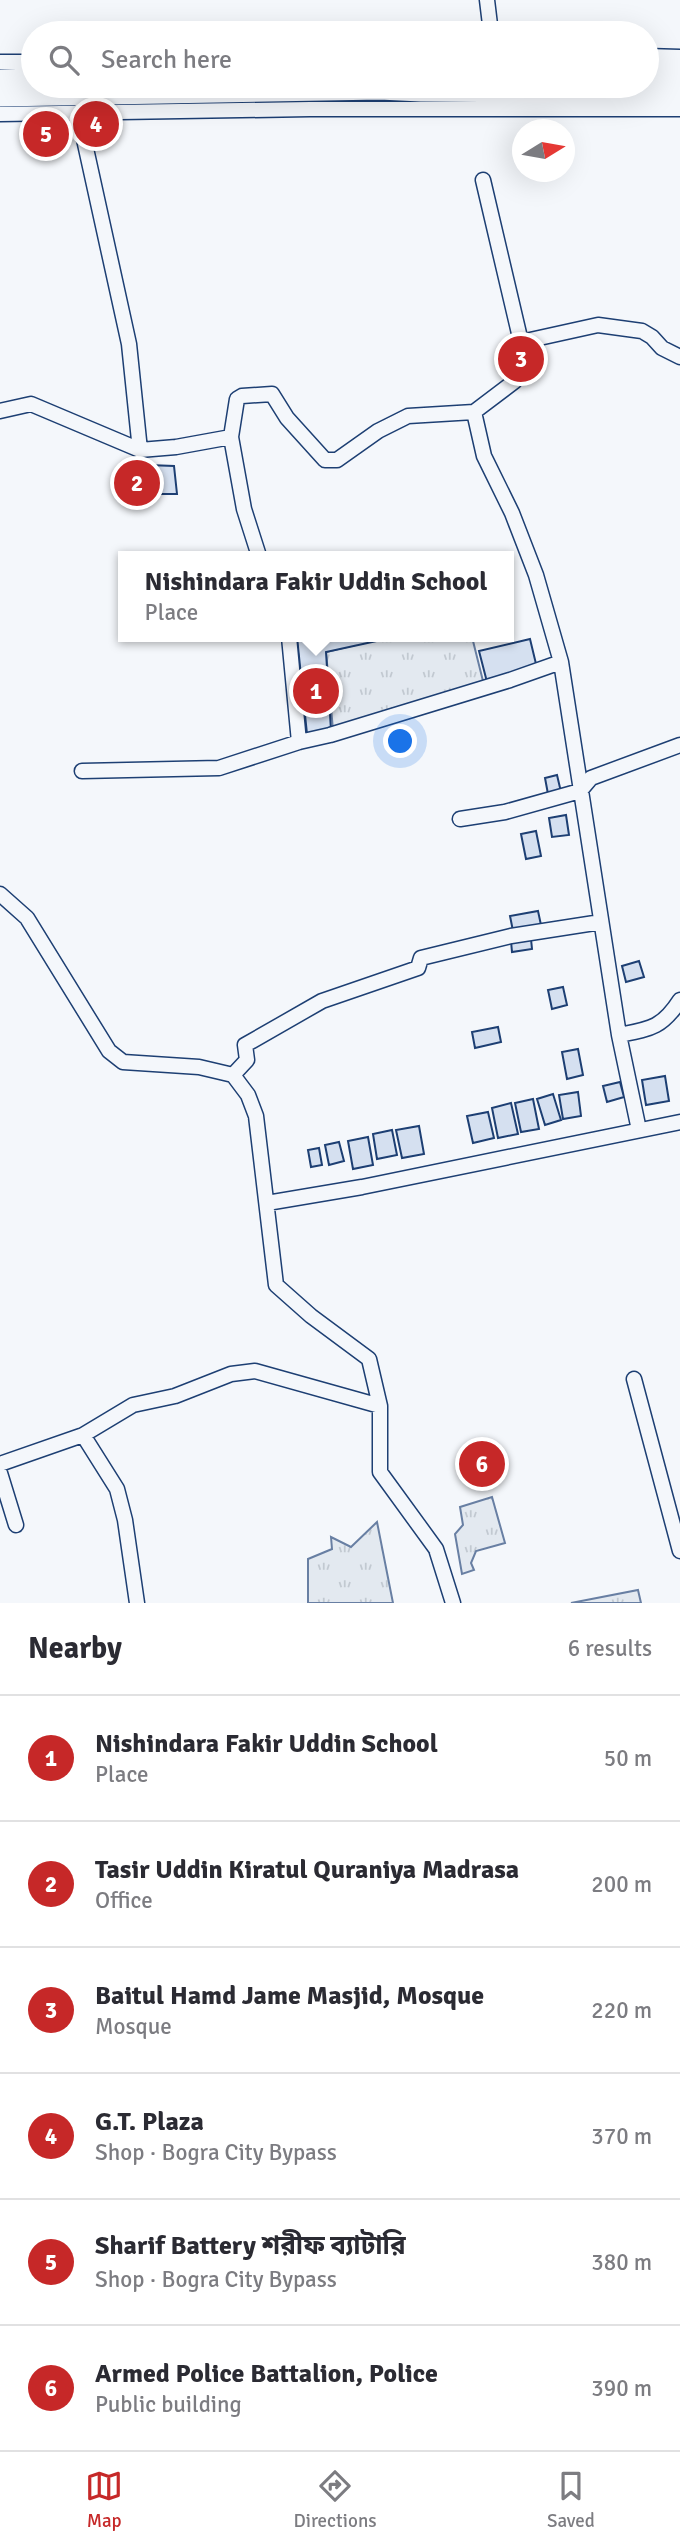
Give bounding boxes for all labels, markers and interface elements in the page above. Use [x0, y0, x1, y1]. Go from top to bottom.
search box [21, 21, 659, 98]
icon: search [45, 41, 83, 79]
text: Search here [101, 44, 232, 76]
pin: 4 [73, 98, 119, 150]
pin: 5 [23, 108, 69, 160]
north arrow [512, 119, 575, 182]
pin: 3 [498, 333, 544, 385]
pin: 2 [114, 457, 160, 509]
popup [118, 551, 514, 642]
text: Nishindara Fakir Uddin School [145, 566, 487, 598]
text: Place [145, 598, 198, 627]
pin: 1 [293, 665, 339, 717]
your location [383, 724, 417, 758]
pin: 6 [459, 1438, 505, 1490]
text: Nearby [28, 1630, 122, 1667]
text: 6 results [568, 1634, 652, 1663]
text: Nishindara Fakir Uddin School [95, 1728, 438, 1760]
text: 1 [45, 1744, 57, 1773]
text: 50 m [604, 1744, 652, 1773]
text: Place [95, 1760, 149, 1789]
text: Tasir Uddin Kiratul Quraniya Madrasa [95, 1854, 519, 1886]
text: 2 [45, 1870, 57, 1899]
text: 200 m [591, 1870, 652, 1899]
text: Office [95, 1886, 153, 1915]
text: Baitul Hamd Jame Masjid, Mosque [95, 1980, 484, 2012]
text: 3 [45, 1996, 57, 2025]
text: 220 m [591, 1996, 652, 2025]
text: Mosque [95, 2012, 172, 2041]
text: G.T. Plaza [95, 2106, 204, 2138]
text: 4 [45, 2122, 57, 2151]
text: 370 m [591, 2122, 652, 2151]
text: Shop · Bogra City Bypass [95, 2138, 337, 2167]
text: Sharif Battery শরীফ ব্যাটারি [95, 2230, 406, 2262]
text: 5 [45, 2248, 57, 2277]
text: 380 m [591, 2248, 652, 2277]
text: Shop · Bogra City Bypass [95, 2265, 337, 2294]
text: Armed Police Battalion, Police [95, 2358, 438, 2390]
text: 6 [45, 2374, 57, 2403]
text: 390 m [591, 2374, 652, 2403]
text: Public building [95, 2390, 242, 2419]
tab: Map [85, 2467, 123, 2533]
tab: Directions [294, 2467, 377, 2533]
tab: Saved [547, 2467, 595, 2533]

